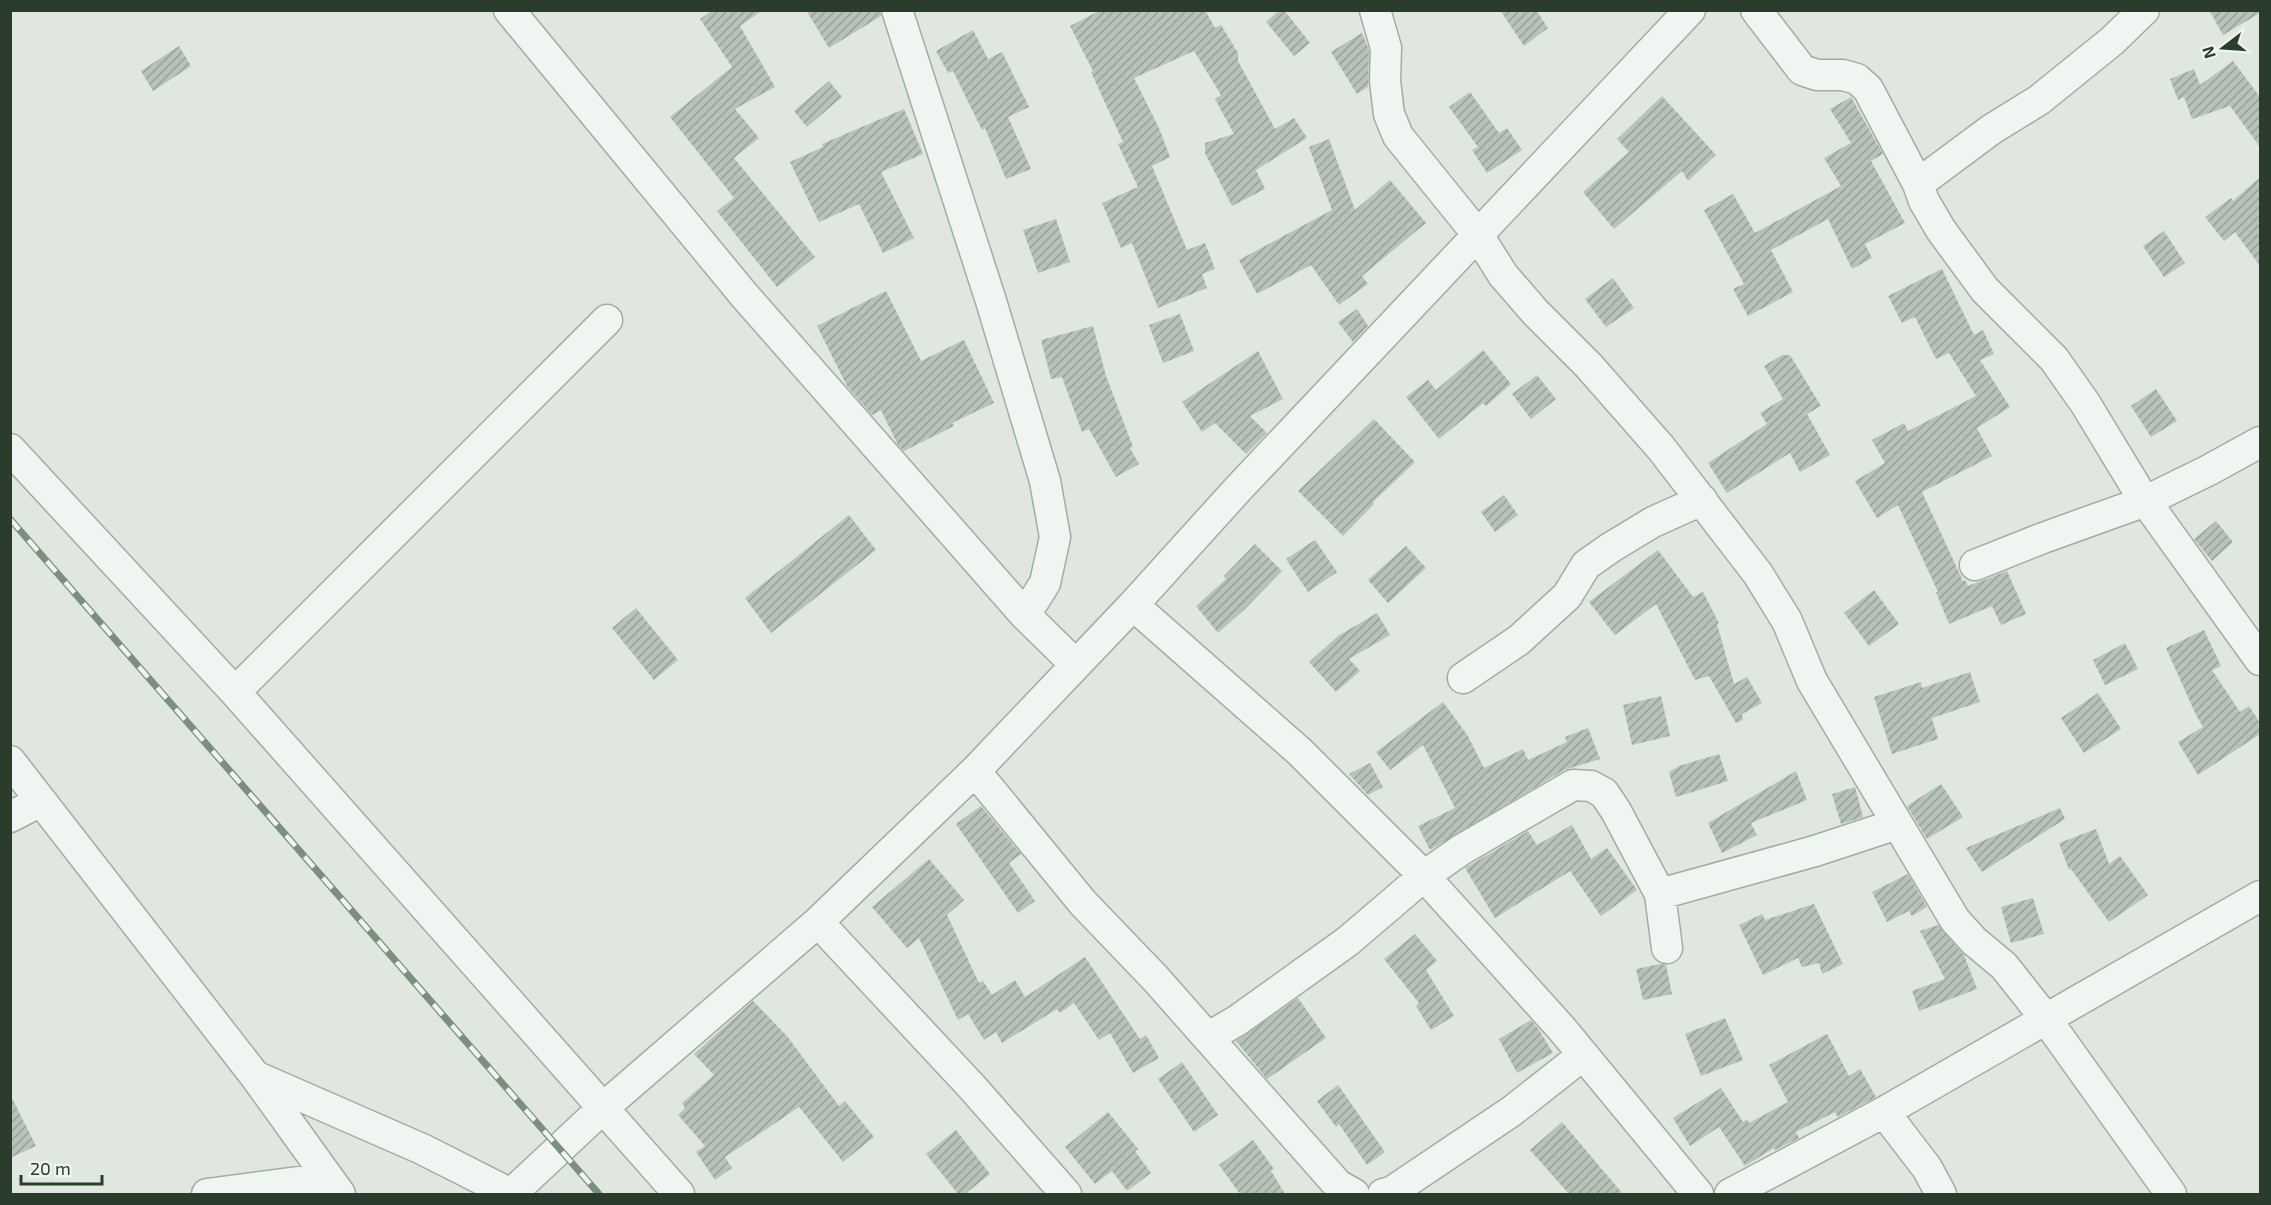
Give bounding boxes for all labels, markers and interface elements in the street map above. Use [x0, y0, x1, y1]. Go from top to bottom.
north arrow [2193, 18, 2253, 78]
text: N [2197, 44, 2219, 61]
scale bar [21, 1148, 102, 1186]
text: 20 m [30, 1157, 71, 1179]

